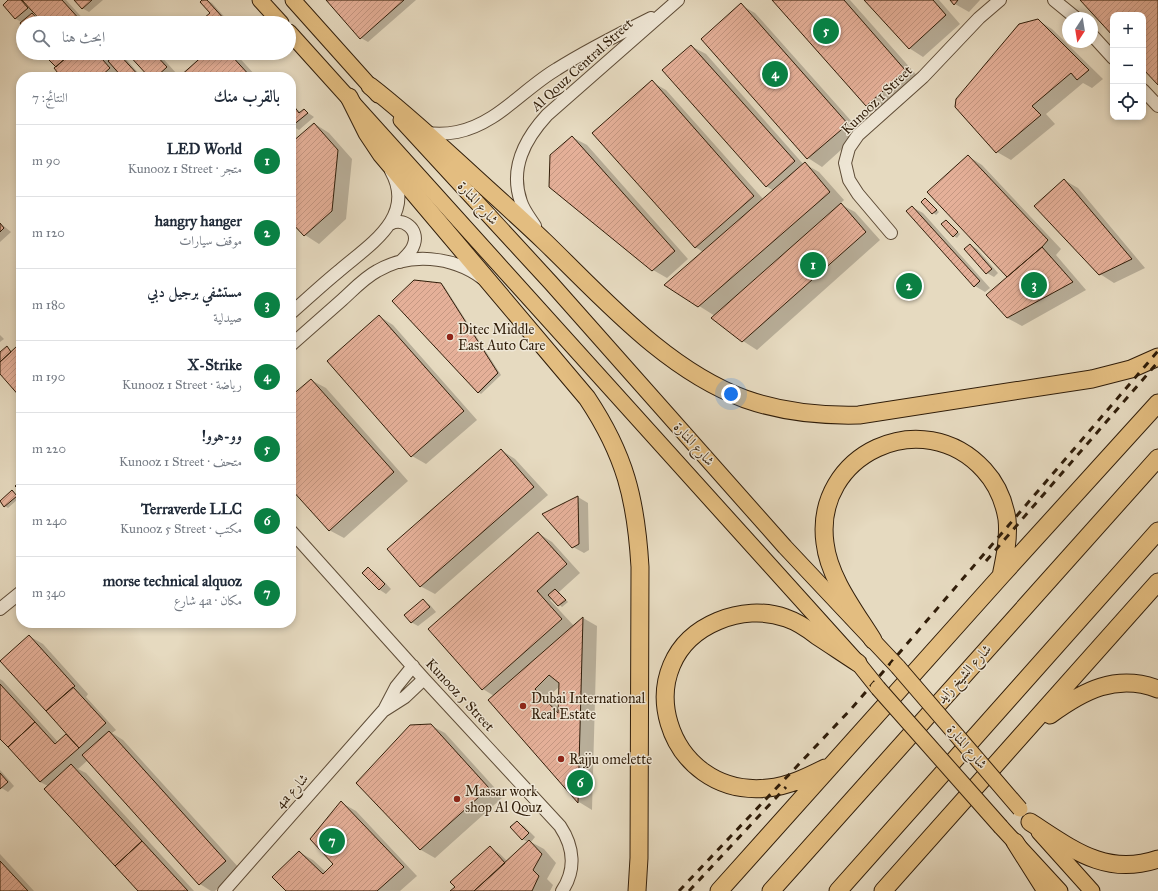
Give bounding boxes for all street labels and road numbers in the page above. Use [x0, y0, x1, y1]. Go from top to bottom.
street label: Al Qouz Central Street [527, 15, 636, 116]
street label: Kunooz 1 Street [838, 62, 916, 138]
street label: شارع المنارة [452, 178, 502, 230]
street label: شارع المنارة [668, 419, 718, 471]
street label: شارع الشيخ زايد [933, 641, 998, 710]
street label: Kunooz 5 Street [422, 655, 498, 735]
street label: شارع المنارة [941, 722, 991, 774]
street label: 4a شارع [272, 770, 314, 814]

